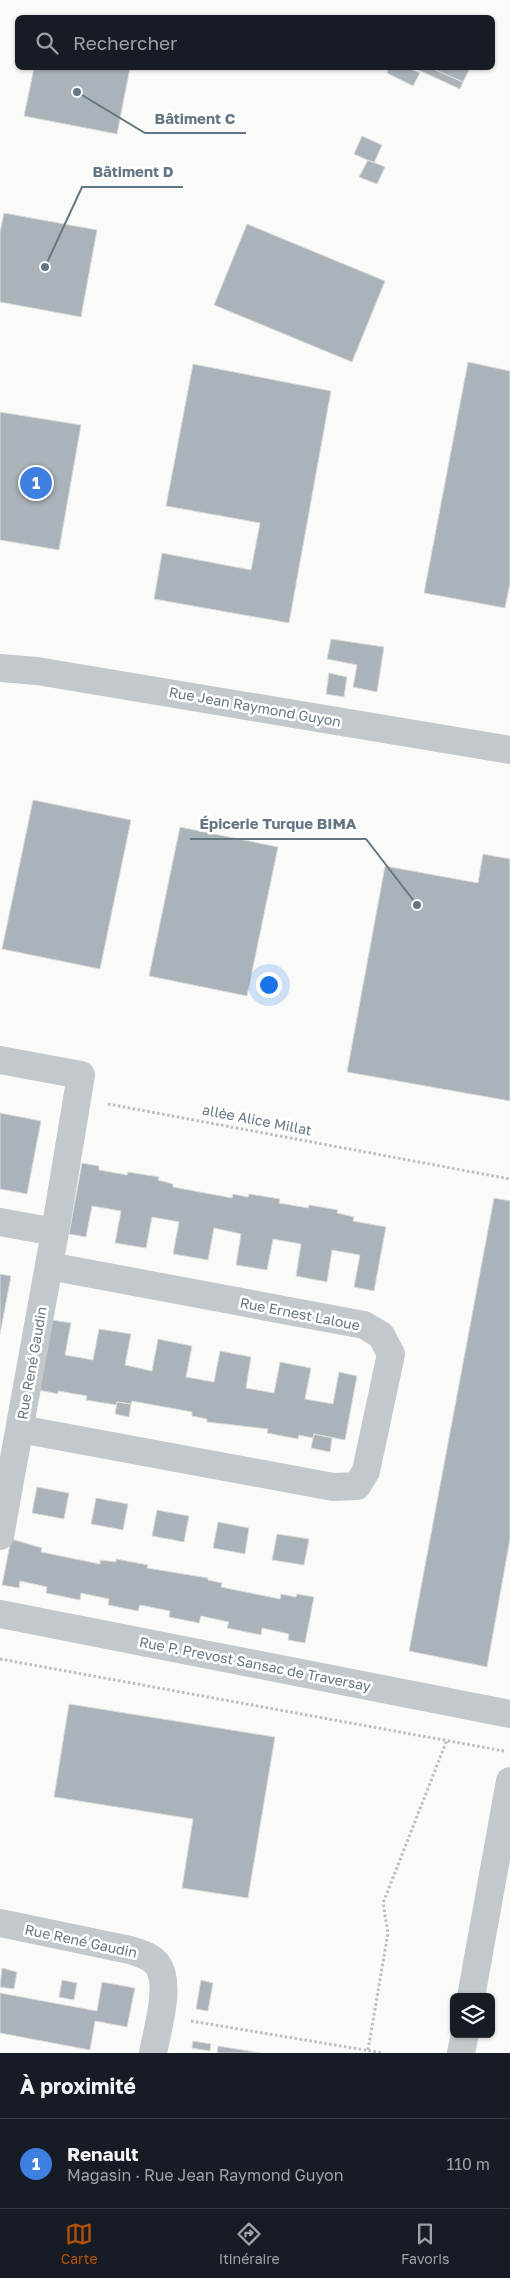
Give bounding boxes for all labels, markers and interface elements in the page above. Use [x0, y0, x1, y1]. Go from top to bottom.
search box [15, 15, 495, 70]
icon: search [33, 29, 61, 57]
text: Rechercher [73, 31, 178, 54]
callout: Bâtiment C [145, 103, 246, 133]
text: Bâtiment C [155, 109, 236, 127]
callout: Bâtiment D [82, 157, 183, 187]
text: Bâtiment D [93, 162, 174, 180]
pin: 1 [20, 464, 52, 502]
street label: Rue Jean Raymond Guyon [168, 683, 342, 730]
callout: Épicerie Turque BIMA [190, 809, 366, 839]
text: Épicerie Turque BIMA [200, 814, 357, 832]
your location [256, 972, 282, 998]
street label: allėe Alice Millat [201, 1101, 313, 1138]
street label: Rue Ernest Laloue [239, 1294, 362, 1333]
street label: Rue René Gaudin [13, 1305, 50, 1421]
street label: Rue P. Prevost Sansac de Traversay [138, 1633, 373, 1694]
street label: Rue René Gaudin [23, 1920, 139, 1961]
map controls [450, 1993, 495, 2038]
button: layers [450, 1993, 495, 2038]
text: À proximité [20, 2073, 136, 2099]
text: Renault [67, 2142, 139, 2165]
text: 1 [32, 2154, 40, 2174]
text: 110 m [446, 2154, 490, 2174]
text: Magasin · Rue Jean Raymond Guyon [67, 2165, 344, 2185]
tab: Carte [61, 2220, 98, 2267]
tab: Itinéraire [219, 2220, 280, 2267]
tab: Favoris [401, 2220, 449, 2267]

